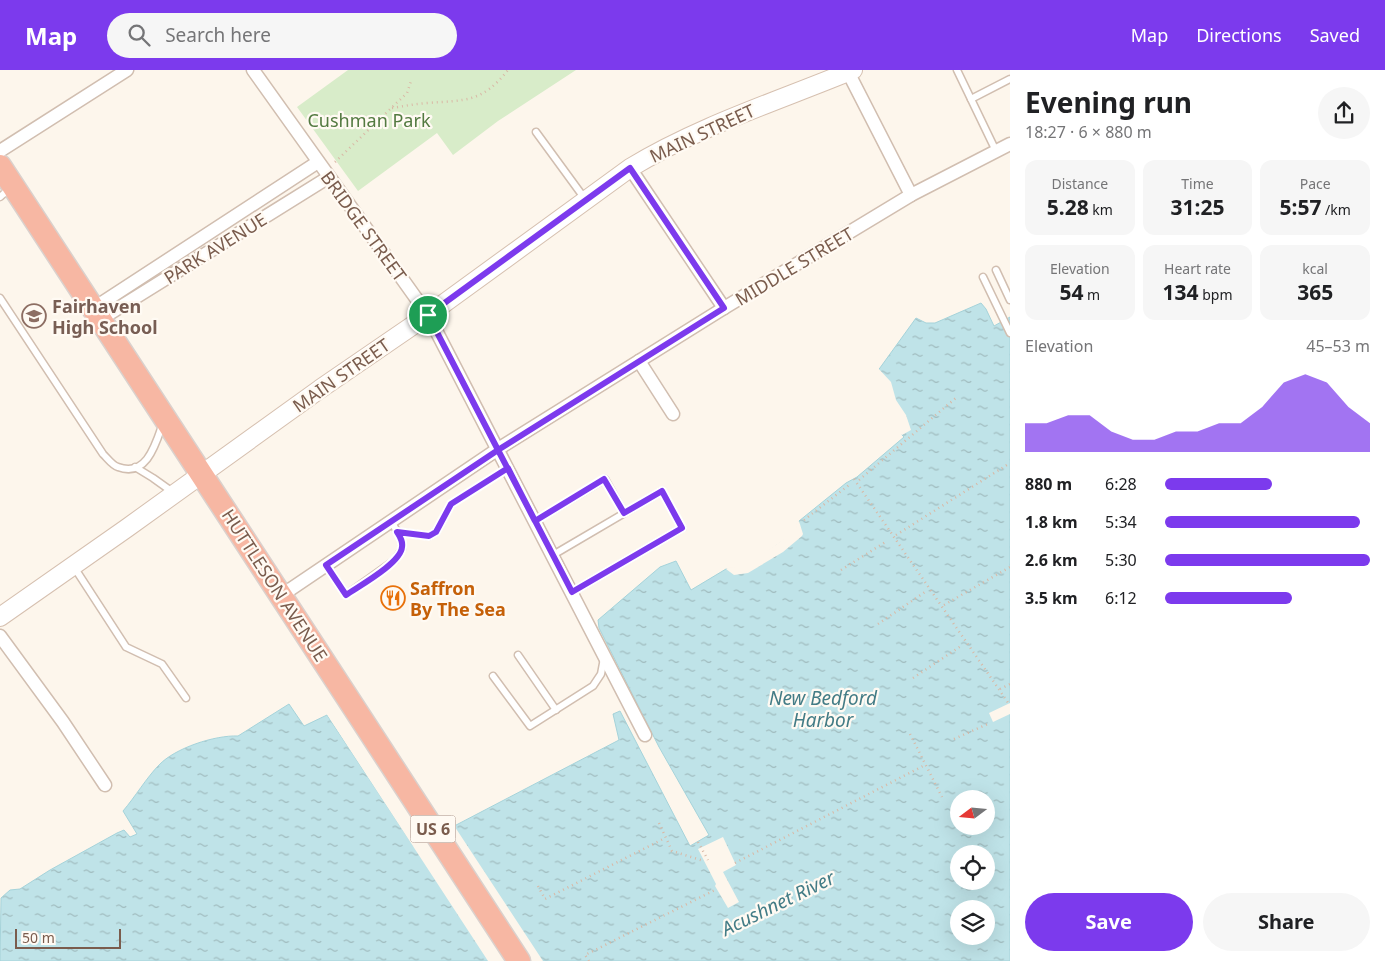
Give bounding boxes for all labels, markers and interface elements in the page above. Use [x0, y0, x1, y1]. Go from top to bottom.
search box [107, 13, 457, 58]
text: Map [25, 19, 77, 52]
icon: search [125, 21, 153, 49]
text: Search here [165, 22, 271, 48]
text: Map [1131, 23, 1168, 47]
text: Directions [1196, 23, 1282, 47]
text: Saved [1310, 23, 1360, 47]
text: Evening run [1025, 83, 1192, 121]
button: share [1318, 87, 1370, 139]
street label: MAIN STREET [646, 98, 758, 168]
park label: Cushman Park [307, 108, 431, 132]
text: 18:27 · 6 × 880 m [1025, 121, 1152, 143]
street label: BRIDGE STREET [316, 166, 412, 286]
text: Distance [1051, 174, 1108, 193]
text: Time [1181, 174, 1214, 193]
text: Pace [1300, 174, 1331, 193]
text: 5.28 [1047, 193, 1089, 221]
text: 31:25 [1171, 193, 1224, 221]
text: 5:57 [1279, 193, 1321, 221]
text: km [1089, 200, 1113, 219]
text: /km [1321, 200, 1351, 219]
street label: PARK AVENUE [159, 207, 271, 289]
street label: MIDDLE STREET [730, 221, 858, 311]
text: Elevation [1050, 259, 1110, 278]
text: Heart rate [1164, 259, 1231, 278]
text: kcal [1302, 259, 1328, 278]
text: 54 [1059, 278, 1083, 306]
text: 134 [1162, 278, 1199, 306]
text: 365 [1297, 278, 1333, 306]
text: m [1083, 285, 1100, 304]
text: bpm [1199, 285, 1232, 304]
place label: Fairhaven High School [52, 294, 158, 339]
pin [407, 294, 449, 336]
icon: arrive [414, 301, 442, 329]
school or university icon: Fairhaven High School [21, 303, 47, 329]
street label: MAIN STREET [288, 333, 394, 417]
text: Elevation [1025, 335, 1093, 357]
text: 45–53 m [1306, 335, 1370, 357]
text: 880 m [1025, 473, 1072, 495]
text: 6:28 [1105, 473, 1137, 495]
street label: HUTTLESON AVENUE [217, 504, 333, 666]
text: 1.8 km [1025, 511, 1077, 533]
text: 5:34 [1105, 511, 1137, 533]
text: 2.6 km [1025, 549, 1077, 571]
text: 5:30 [1105, 549, 1137, 571]
place label: Saffron By The Sea [410, 576, 506, 621]
restaurant icon: Saffron By The Sea [380, 585, 406, 611]
text: 3.5 km [1025, 587, 1077, 609]
text: 6:12 [1105, 587, 1137, 609]
water label: New Bedford Harbor [769, 685, 878, 733]
north arrow [950, 790, 995, 835]
map controls [950, 790, 995, 945]
road number: US 6 [410, 816, 456, 842]
button: locate [950, 845, 995, 890]
water label: Acushnet River [715, 864, 840, 943]
button: Save [1025, 893, 1193, 951]
button: Share [1203, 893, 1370, 951]
button: layers [950, 900, 995, 945]
scale bar [15, 926, 121, 949]
text: 50 m [22, 928, 55, 947]

